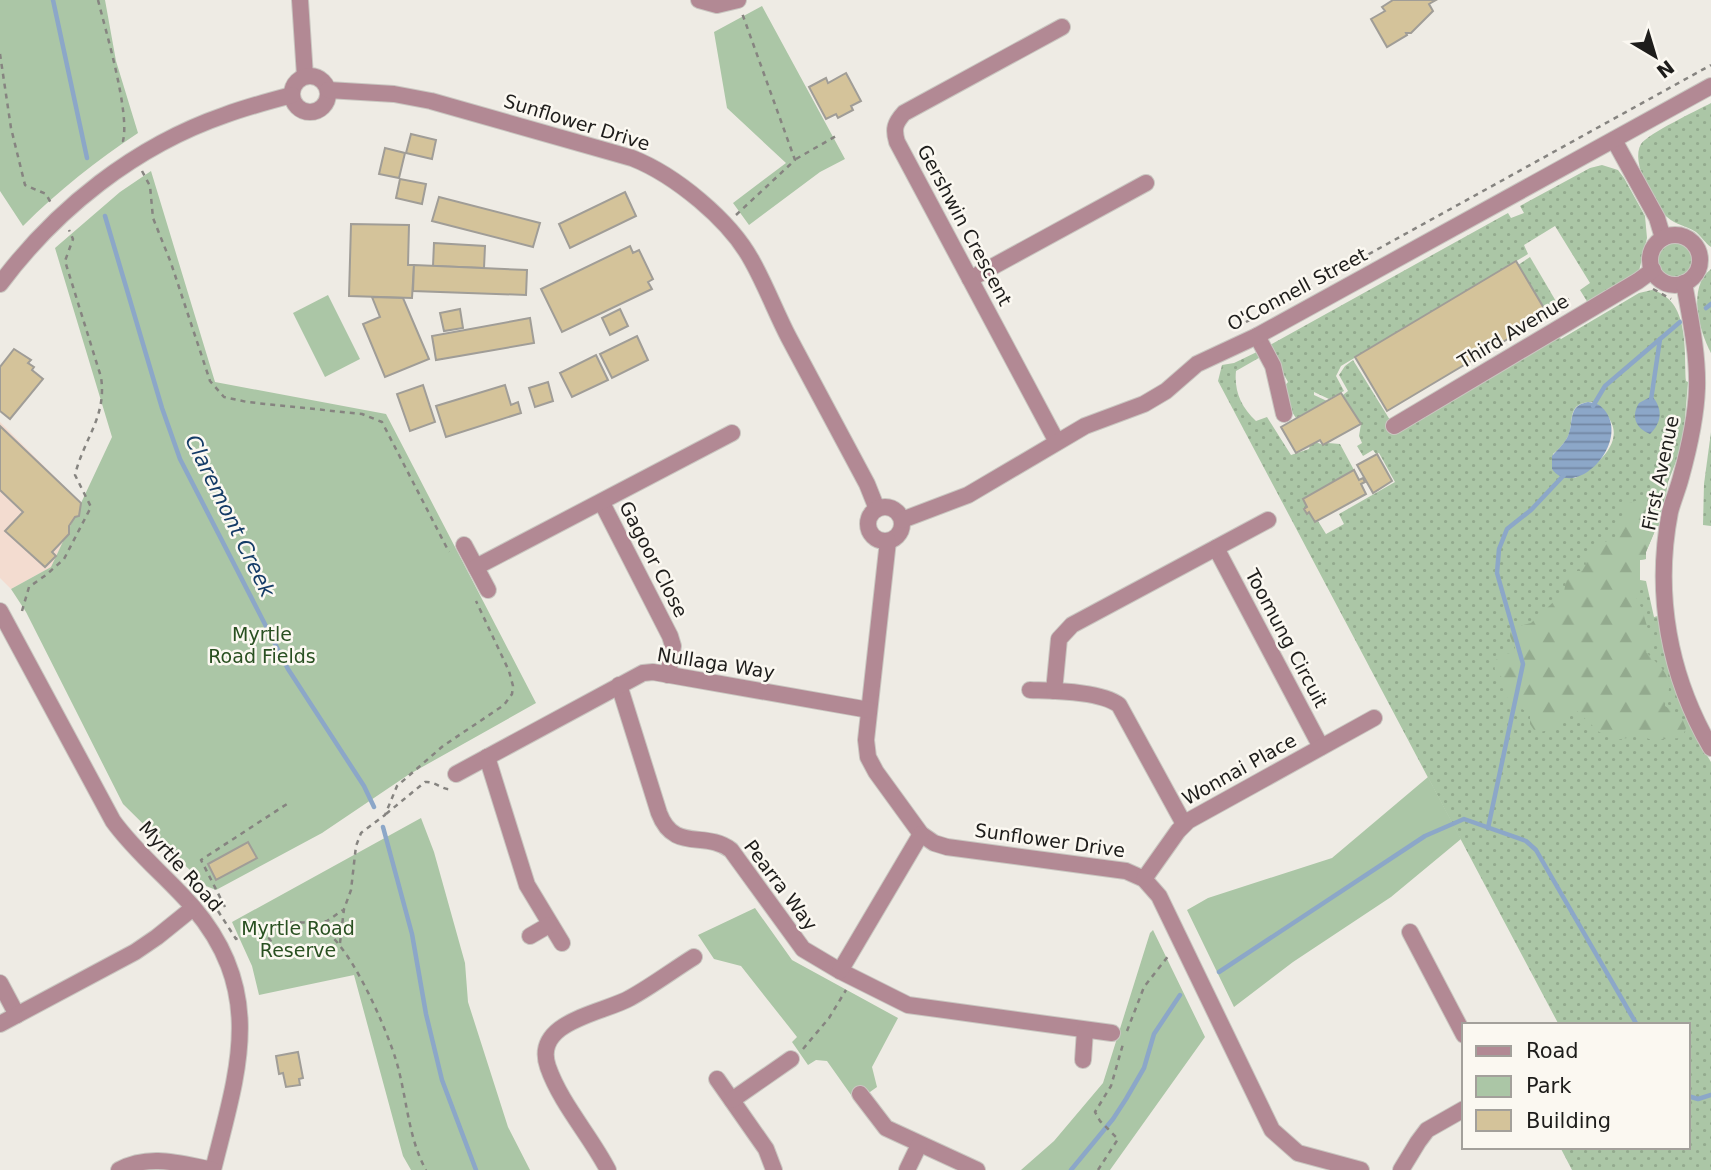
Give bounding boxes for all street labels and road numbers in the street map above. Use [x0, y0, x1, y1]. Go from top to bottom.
street label: Sunflower Drive [501, 89, 653, 155]
street label: Gershwin Crescent [913, 141, 1017, 309]
street label: O'Connell Street [1223, 243, 1371, 335]
street label: Third Avenue [1453, 289, 1572, 373]
street label: First Avenue [1637, 414, 1683, 532]
street label: Gagoor Close [615, 497, 693, 621]
street label: Toomung Circuit [1241, 564, 1333, 711]
street label: Nullaga Way [656, 643, 776, 683]
street label: Wonnai Place [1178, 729, 1300, 809]
street label: Myrtle Road [135, 816, 227, 916]
street label: Sunflower Drive [973, 819, 1127, 861]
street label: Pearra Way [740, 835, 822, 935]

